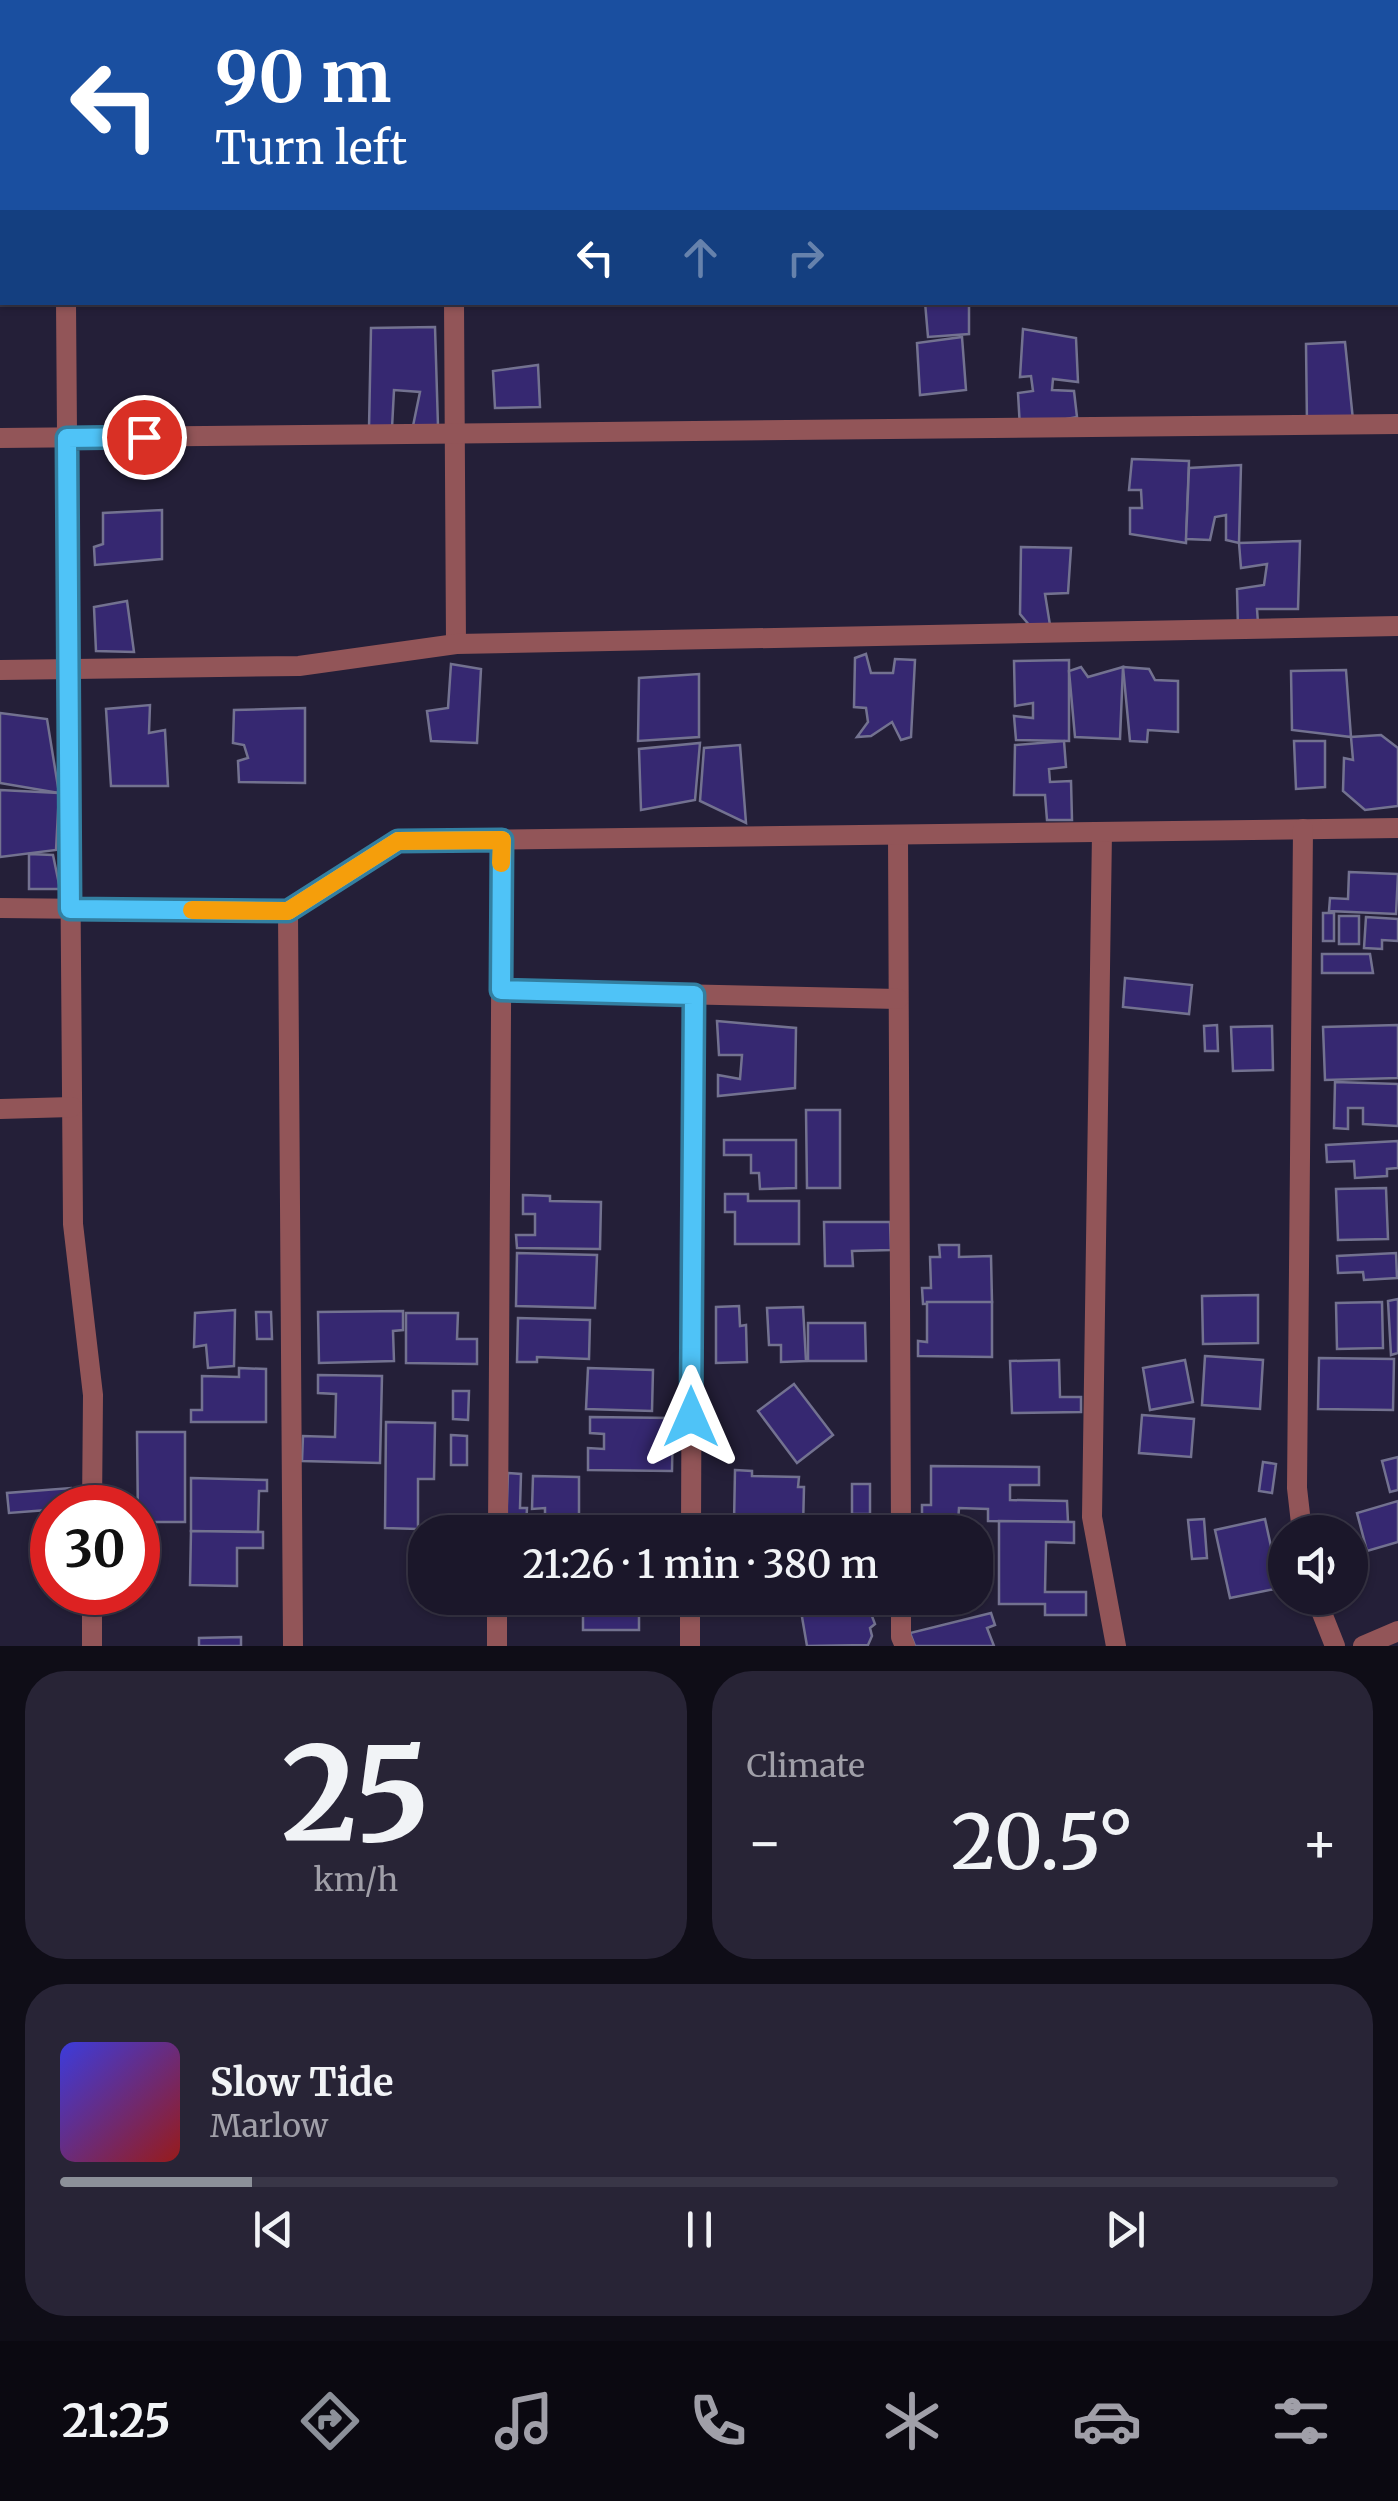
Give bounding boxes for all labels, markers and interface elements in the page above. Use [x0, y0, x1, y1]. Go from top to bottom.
text: 90 m [215, 33, 392, 121]
icon: left [50, 40, 180, 170]
text: Turn left [215, 120, 407, 176]
icon: left [568, 230, 623, 285]
icon: ahead [673, 230, 728, 285]
icon: right [778, 230, 833, 285]
pin [102, 395, 187, 480]
icon: arrive [117, 410, 172, 465]
position arrow [639, 1365, 743, 1469]
speed limit sign: 30 [30, 1485, 160, 1615]
map controls [1268, 1515, 1368, 1615]
button: sound [1268, 1515, 1368, 1615]
text: 21:26 · 1 min · 380 m [522, 1541, 879, 1588]
text: 25 [281, 1713, 430, 1876]
text: Climate [747, 1746, 865, 1786]
text: 20.5° [951, 1795, 1134, 1889]
text: − [747, 1808, 783, 1877]
text: + [1301, 1808, 1338, 1877]
text: km/h [313, 1860, 398, 1900]
text: Slow Tide [210, 2059, 394, 2106]
text: Marlow [210, 2106, 328, 2146]
icon: previous [246, 2202, 301, 2257]
icon: pause [672, 2202, 727, 2257]
icon: next [1098, 2202, 1153, 2257]
icon: directions [295, 2386, 365, 2456]
icon: music [489, 2386, 559, 2456]
icon: phone [683, 2386, 753, 2456]
icon: climate [877, 2386, 947, 2456]
icon: car [1072, 2386, 1142, 2456]
icon: filters [1266, 2386, 1336, 2456]
text: 21:25 [62, 2393, 170, 2449]

